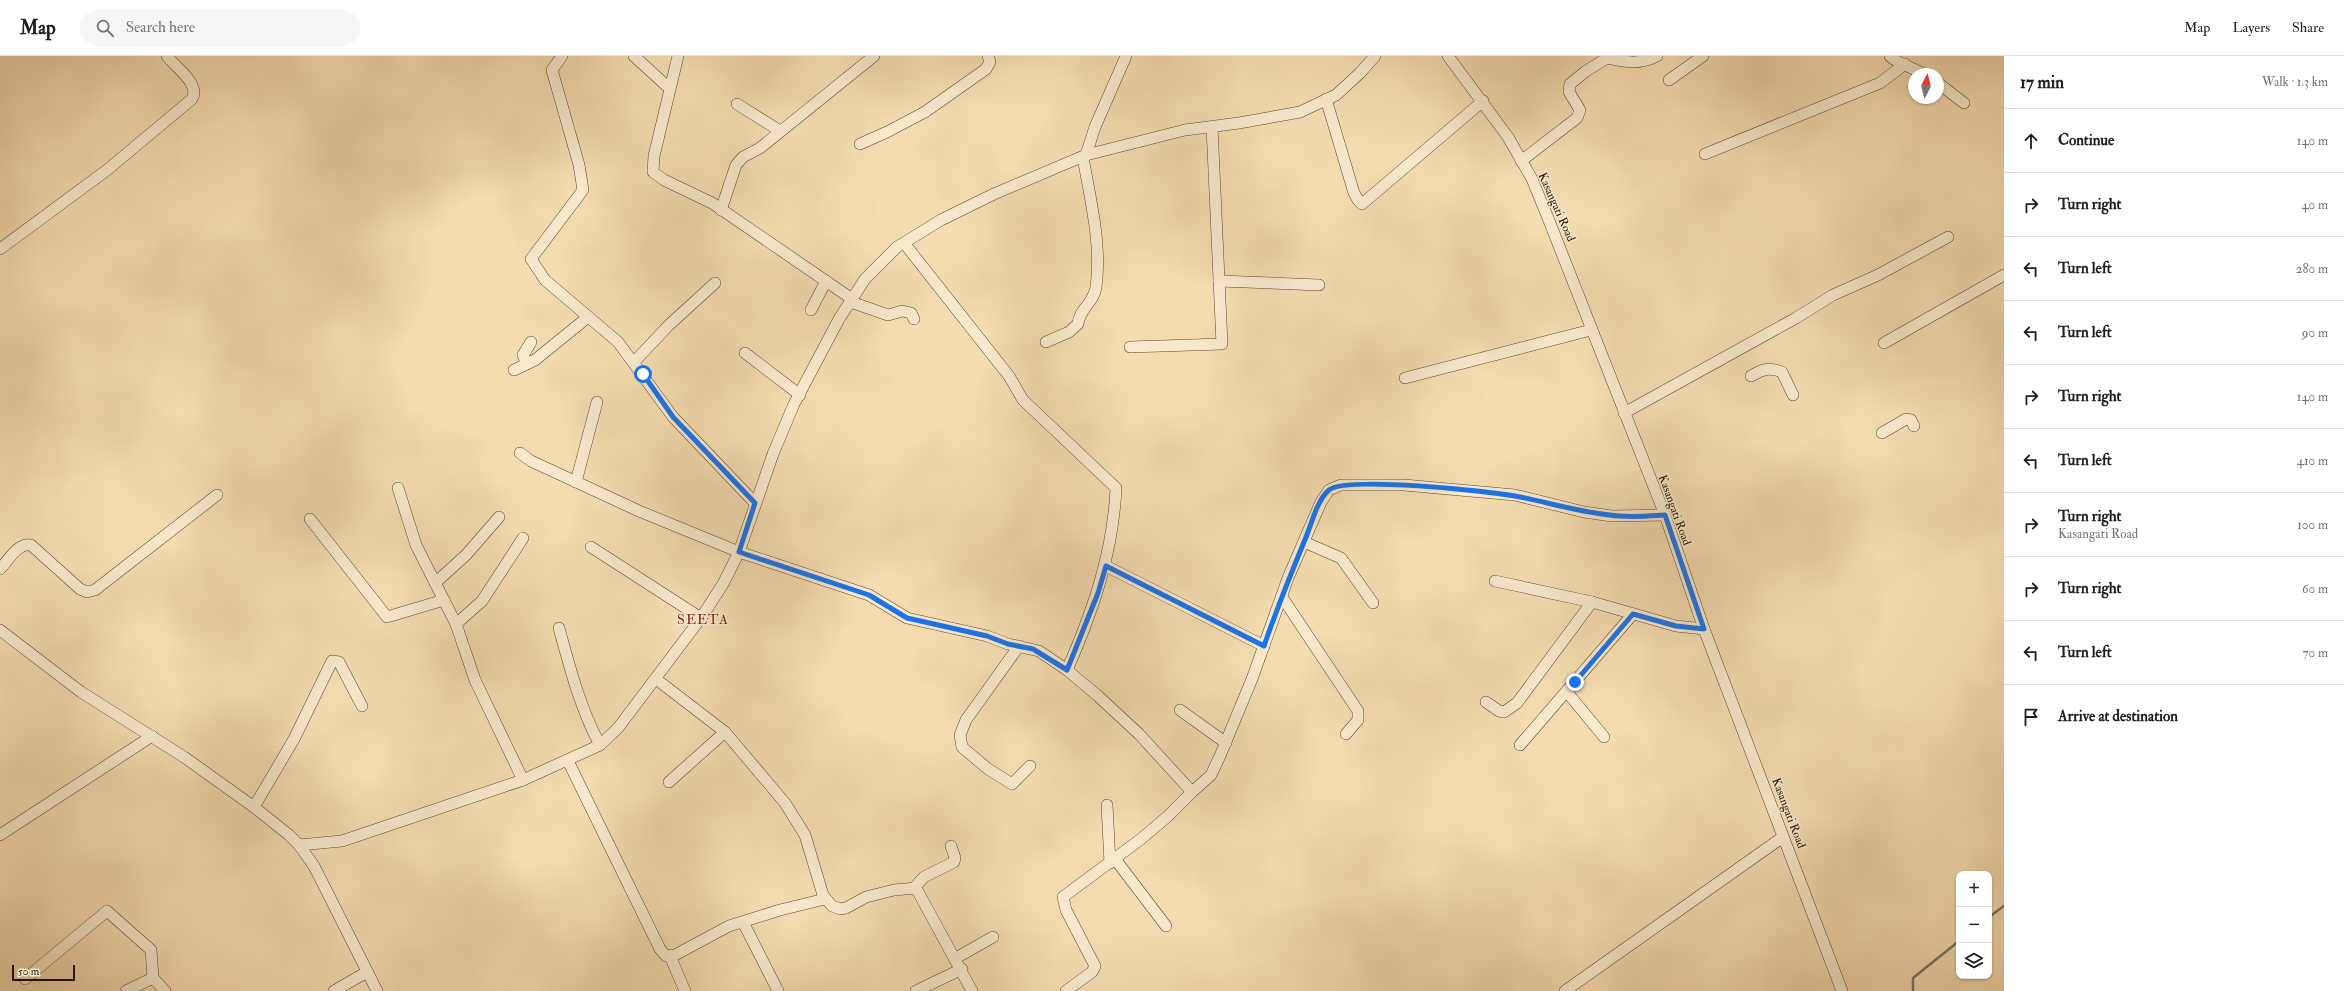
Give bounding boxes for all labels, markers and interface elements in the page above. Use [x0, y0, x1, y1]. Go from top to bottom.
search box [80, 10, 360, 46]
text: Map [20, 16, 56, 40]
icon: search [94, 17, 116, 39]
text: Search here [126, 18, 195, 37]
text: Map [2184, 19, 2210, 36]
text: Layers [2232, 19, 2270, 36]
text: Share [2292, 19, 2324, 36]
north arrow [1908, 68, 1944, 104]
text: 17 min [2020, 72, 2064, 93]
text: Walk · 1.3 km [2262, 74, 2328, 90]
icon: ahead [2020, 130, 2042, 152]
text: Continue [2058, 131, 2114, 150]
text: 140 m [2297, 133, 2328, 149]
street label: Kasangati Road [1535, 170, 1578, 244]
icon: right [2020, 194, 2042, 216]
text: Turn right [2058, 195, 2121, 214]
text: 40 m [2302, 197, 2328, 213]
icon: left [2020, 258, 2042, 280]
text: Turn left [2058, 259, 2112, 278]
text: 280 m [2296, 261, 2328, 277]
icon: left [2020, 322, 2042, 344]
text: Turn left [2058, 323, 2112, 342]
text: 90 m [2302, 325, 2328, 341]
route start [634, 365, 652, 383]
icon: right [2020, 386, 2042, 408]
text: Turn right [2058, 387, 2121, 406]
text: 140 m [2297, 389, 2328, 405]
icon: left [2020, 450, 2042, 472]
text: Turn left [2058, 451, 2112, 470]
text: 410 m [2297, 453, 2328, 469]
street label: Kasangati Road [1655, 473, 1694, 548]
text: Turn right [2058, 507, 2121, 526]
icon: right [2020, 514, 2042, 536]
text: 100 m [2297, 517, 2328, 533]
text: Kasangati Road [2058, 526, 2138, 542]
icon: right [2020, 578, 2042, 600]
text: Turn right [2058, 579, 2121, 598]
text: 60 m [2302, 581, 2328, 597]
district label: SEETA [677, 611, 729, 628]
icon: left [2020, 642, 2042, 664]
text: Turn left [2058, 643, 2112, 662]
text: 70 m [2303, 645, 2328, 661]
route end [1566, 673, 1584, 691]
icon: arrive [2020, 706, 2042, 728]
text: Arrive at destination [2058, 707, 2178, 726]
street label: Kasangati Road [1768, 776, 1809, 851]
map controls [1956, 871, 1992, 979]
button: + [1956, 871, 1992, 907]
button: − [1956, 907, 1992, 943]
button: layers [1956, 943, 1992, 979]
scale bar [12, 963, 75, 982]
text: 50 m [18, 965, 39, 978]

